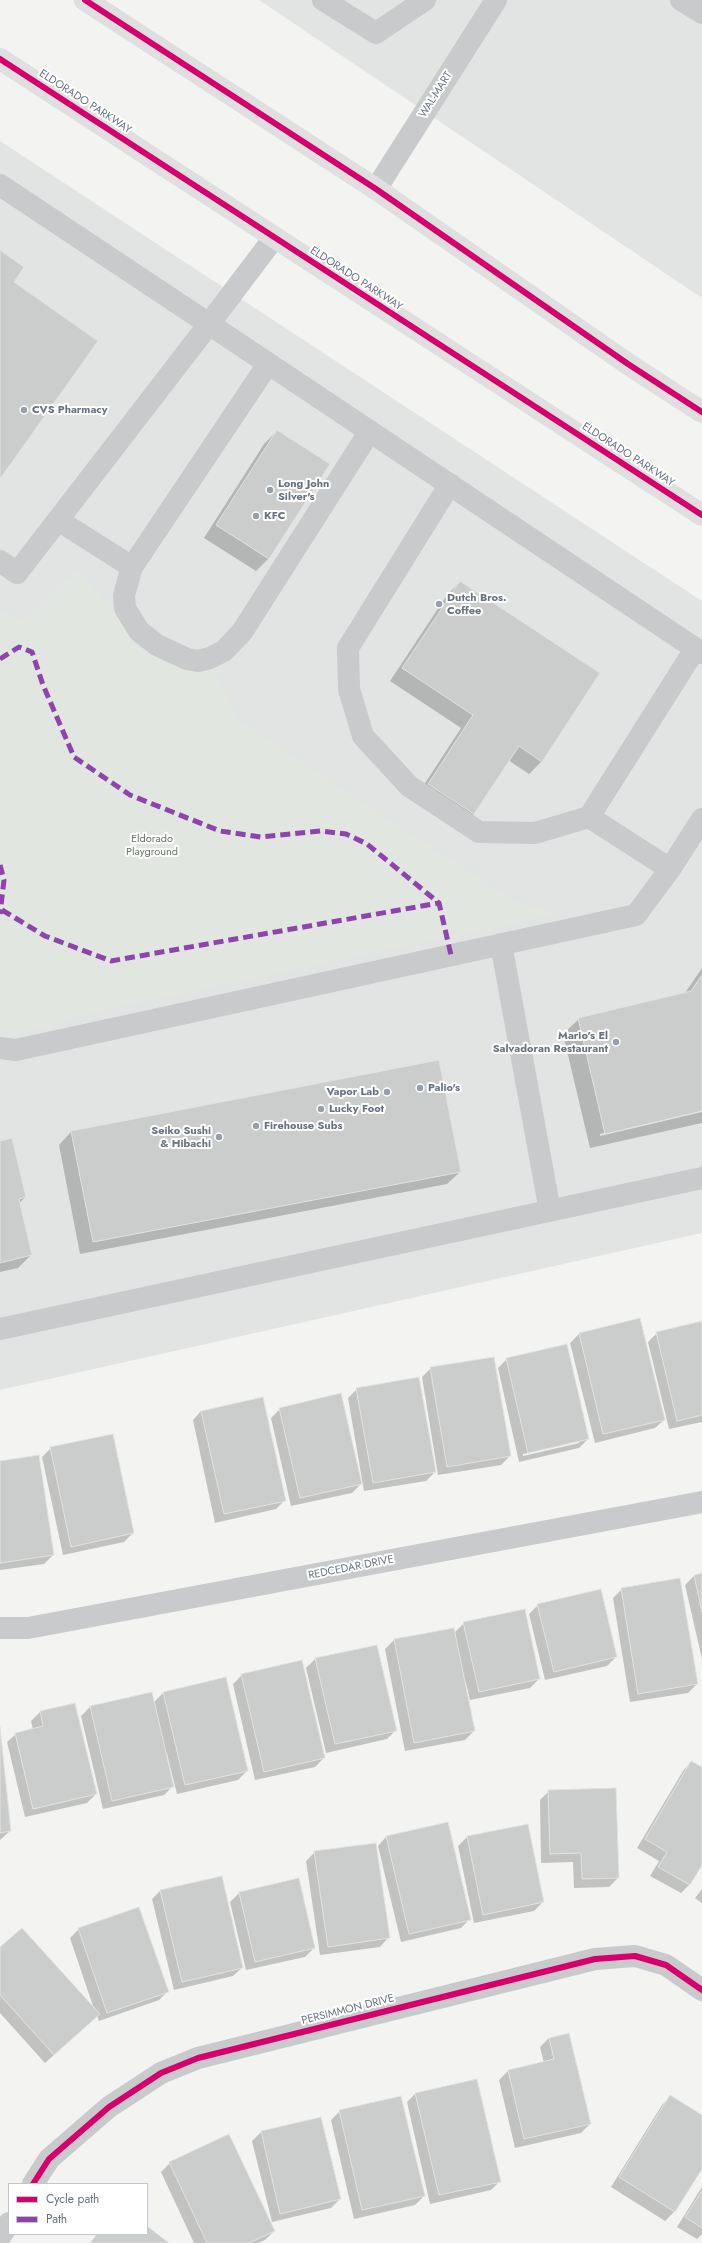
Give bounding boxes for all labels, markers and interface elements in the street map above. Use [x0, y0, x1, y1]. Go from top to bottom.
street label: ELDORADO PARKWAY [36, 67, 134, 137]
street label: WAL-MART [417, 70, 455, 120]
street label: ELDORADO PARKWAY [307, 244, 405, 314]
place label: CVS Pharmacy [32, 403, 107, 417]
marker: CVS Pharmacy [19, 405, 29, 415]
street label: ELDORADO PARKWAY [579, 420, 677, 490]
place label: Long John Silver's [278, 477, 329, 503]
marker: Long John Silver's [265, 485, 275, 495]
place label: KFC [264, 509, 285, 523]
marker: KFC [251, 511, 261, 521]
place label: Dutch Bros. Coffee [447, 591, 507, 617]
marker: Dutch Bros. Coffee [434, 599, 444, 609]
park label: Eldorado Playground [126, 832, 178, 858]
place label: Mario’s El Salvadoran Restaurant [493, 1029, 608, 1055]
marker: Mario’s El Salvadoran Restaurant [611, 1037, 621, 1047]
place label: Palio's [428, 1081, 460, 1095]
marker: Palio's [415, 1083, 425, 1093]
place label: Vapor Lab [326, 1085, 379, 1099]
marker: Vapor Lab [382, 1087, 392, 1097]
place label: Lucky Foot [329, 1102, 384, 1116]
marker: Lucky Foot [316, 1104, 326, 1114]
place label: Firehouse Subs [264, 1119, 342, 1133]
marker: Firehouse Subs [251, 1121, 261, 1131]
place label: Seiko Sushi & Hibachi [151, 1124, 211, 1150]
marker: Seiko Sushi & Hibachi [214, 1132, 224, 1142]
street label: REDCEDAR DRIVE [307, 1553, 395, 1583]
street label: PERSIMMON DRIVE [300, 1992, 396, 2028]
legend [8, 2183, 148, 2235]
text: Cycle path [46, 2190, 99, 2208]
text: Path [46, 2210, 67, 2228]

